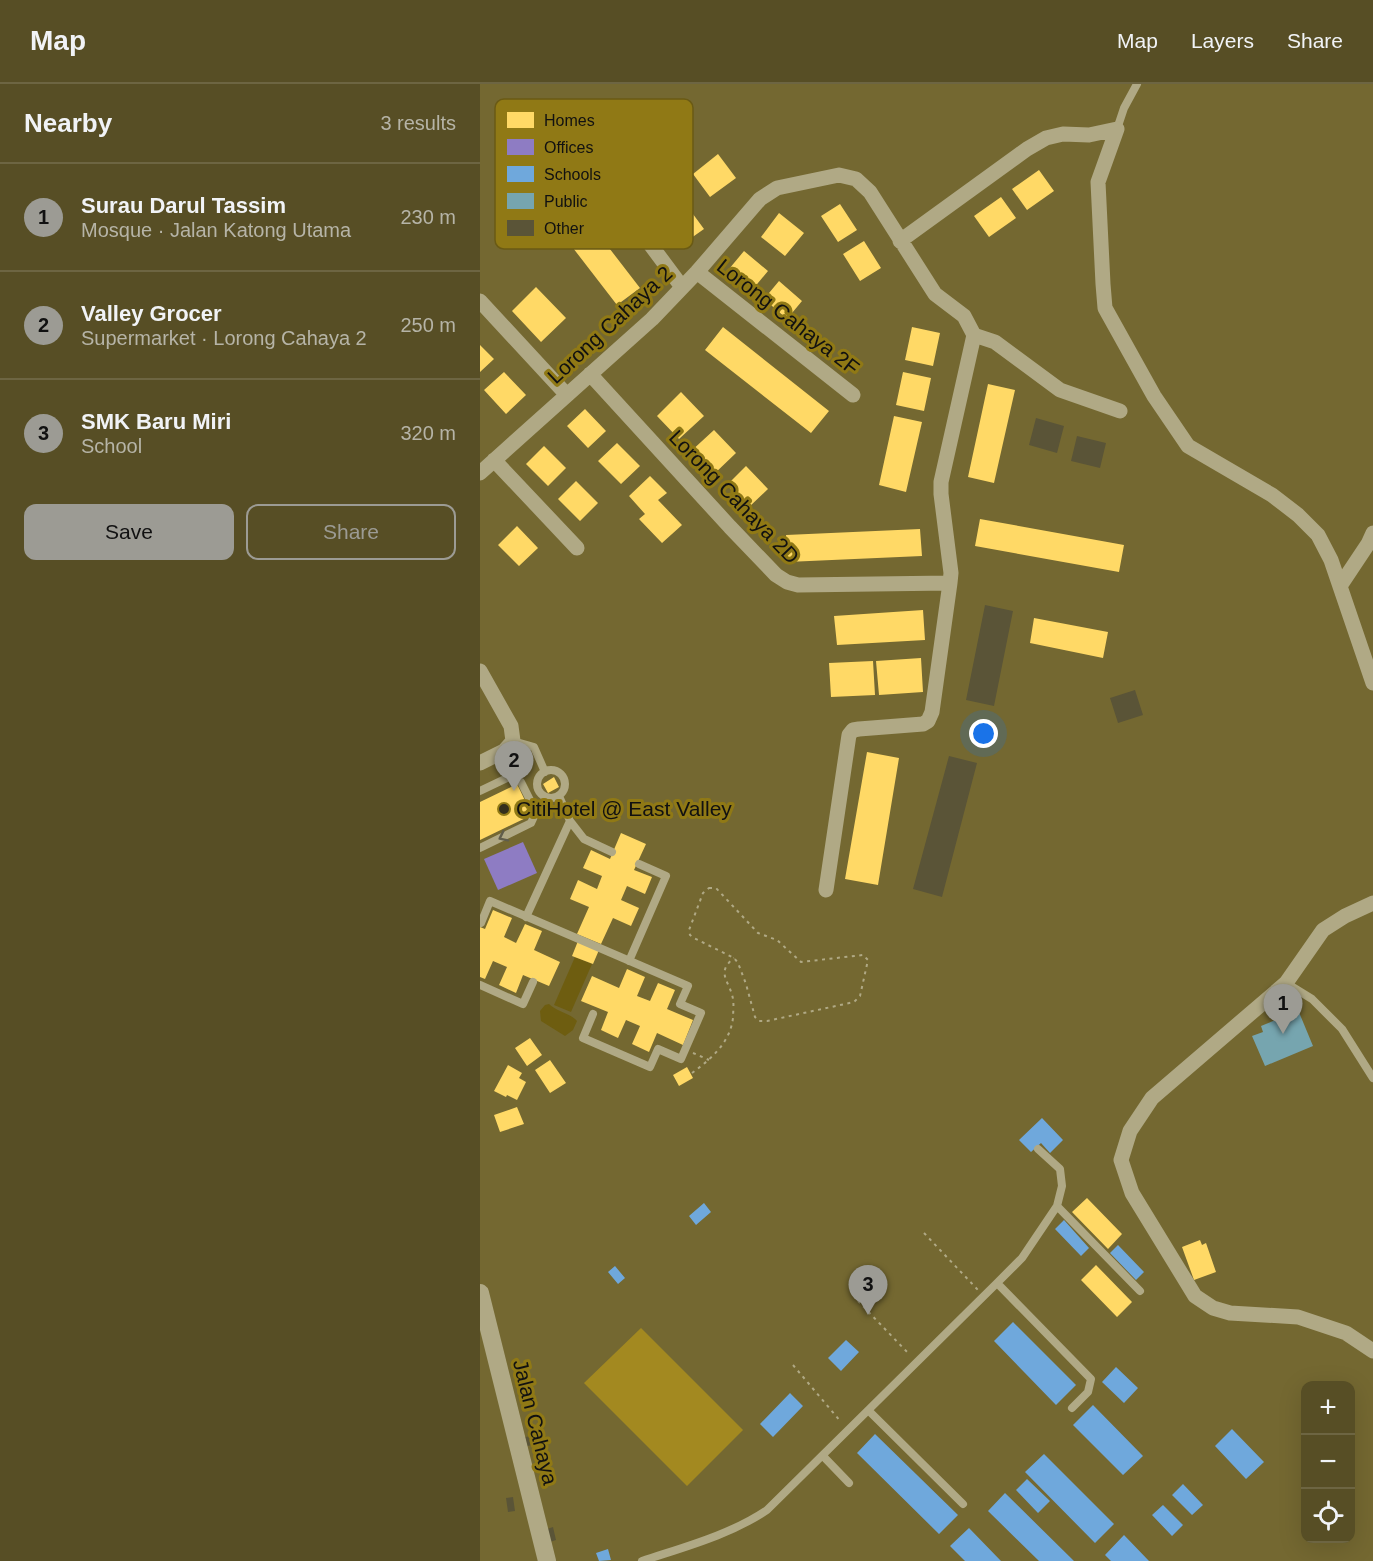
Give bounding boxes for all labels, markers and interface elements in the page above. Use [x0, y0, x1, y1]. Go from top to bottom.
text: Map [30, 25, 86, 56]
text: Map [1117, 29, 1158, 52]
text: Layers [1191, 29, 1254, 52]
text: Share [1287, 29, 1343, 52]
legend [495, 99, 693, 249]
text: Nearby [24, 108, 112, 138]
text: 3 results [380, 112, 456, 134]
text: Homes [544, 112, 595, 129]
text: Offices [544, 139, 594, 156]
text: Schools [544, 166, 601, 183]
text: Surau Darul Tassim [81, 193, 286, 218]
text: Public [544, 193, 588, 210]
text: 1 [38, 206, 49, 228]
text: 230 m [400, 206, 456, 228]
text: Mosque · Jalan Katong Utama [81, 219, 351, 241]
text: Other [544, 220, 585, 237]
street label: Lorong Cahaya 2F [713, 254, 864, 379]
street label: Lorong Cahaya 2 [543, 261, 676, 388]
text: Valley Grocer [81, 301, 222, 326]
text: 2 [38, 314, 49, 336]
text: 250 m [400, 314, 456, 336]
text: Supermarket · Lorong Cahaya 2 [81, 327, 367, 349]
text: SMK Baru Miri [81, 409, 231, 434]
text: 3 [38, 422, 49, 444]
text: 320 m [400, 422, 456, 444]
street label: Lorong Cahaya 2D [665, 425, 804, 568]
text: School [81, 435, 142, 457]
button: Save [24, 504, 234, 560]
button: Share [246, 504, 456, 560]
your location [969, 719, 998, 748]
pin: 2 [495, 742, 534, 791]
place label: CitiHotel @ East Valley [516, 797, 732, 820]
marker: CitiHotel @ East Valley [497, 802, 511, 816]
one-way arrow [499, 829, 510, 841]
pin: 1 [1264, 984, 1302, 1034]
pin: 3 [848, 1266, 888, 1315]
street label: Jalan Cahaya [509, 1357, 562, 1487]
map controls [1301, 1381, 1355, 1543]
button: + [1301, 1381, 1355, 1435]
button: − [1301, 1435, 1355, 1489]
button: locate [1301, 1489, 1355, 1543]

